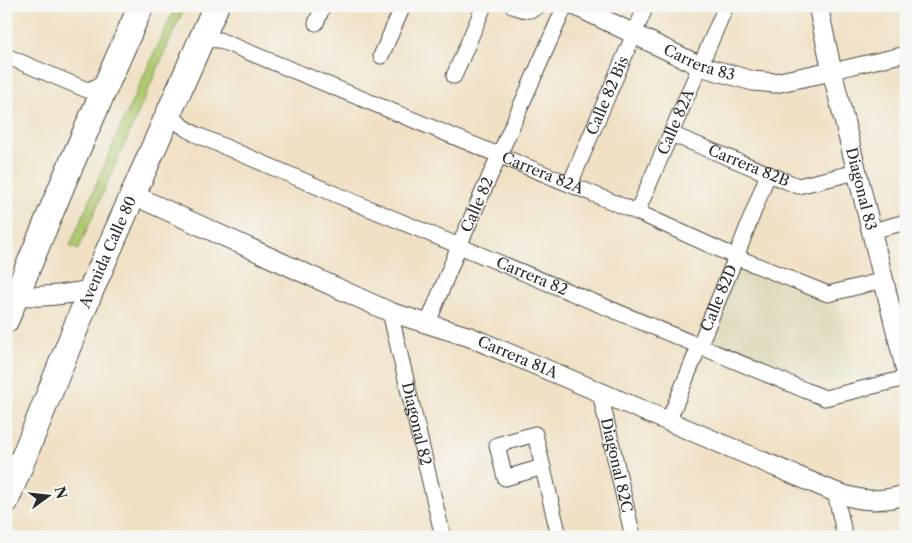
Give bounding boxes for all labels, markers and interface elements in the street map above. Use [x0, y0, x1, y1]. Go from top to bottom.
street label: Carrera 83 [661, 40, 737, 84]
street label: Calle 82 Bis [582, 53, 632, 138]
street label: Calle 82A [653, 85, 698, 157]
street label: Carrera 82B [705, 140, 792, 191]
street label: Diagonal 83 [842, 145, 881, 232]
street label: Carrera 82A [499, 147, 587, 198]
street label: Calle 82 [456, 174, 497, 235]
street label: Avenida Calle 80 [74, 193, 140, 312]
street label: Carrera 82 [493, 252, 571, 299]
street label: Calle 82D [696, 262, 741, 334]
street label: Carrera 81A [475, 331, 562, 383]
street label: Diagonal 82 [398, 380, 436, 467]
street label: Diagonal 82C [597, 416, 637, 514]
north arrow [22, 470, 72, 520]
text: N [50, 484, 71, 501]

